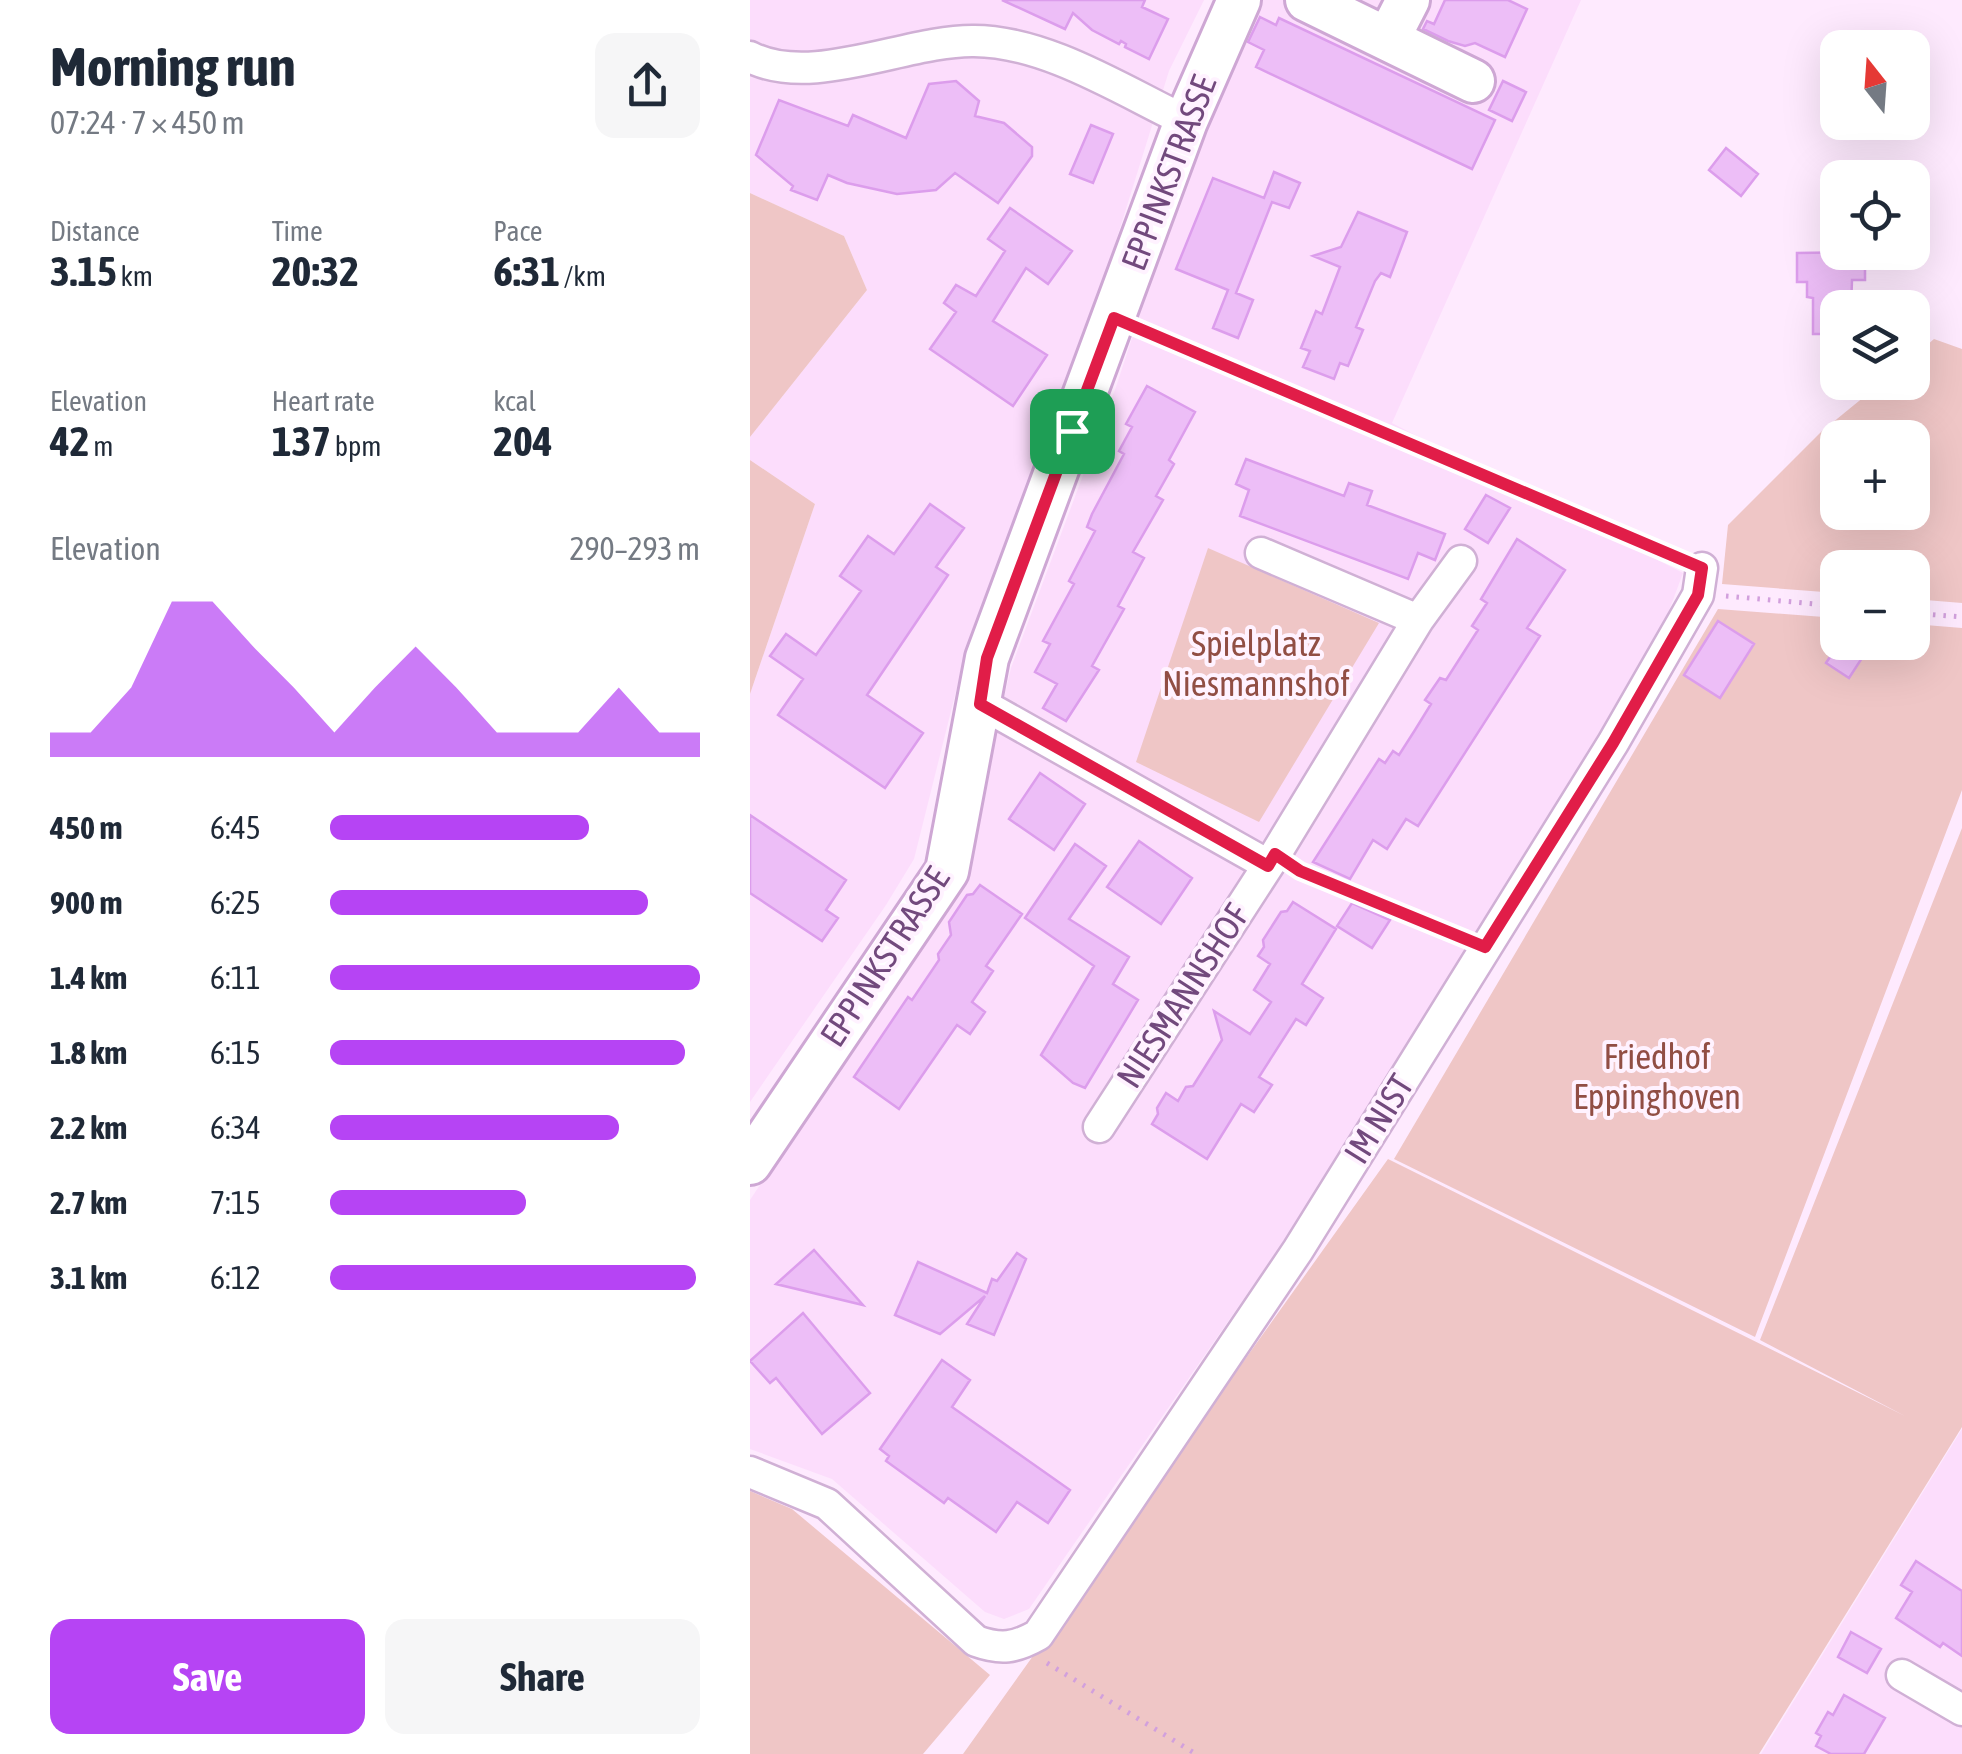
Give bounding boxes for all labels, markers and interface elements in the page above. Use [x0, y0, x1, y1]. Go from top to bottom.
north arrow [1820, 30, 1930, 140]
map controls [1820, 30, 1930, 660]
button: share [595, 33, 700, 138]
text: Morning run [50, 35, 296, 98]
street label: EPPINKSTRASSE [1113, 70, 1223, 275]
text: 07:24 · 7 × 450 m [50, 104, 244, 141]
button: locate [1820, 160, 1930, 270]
text: Distance [50, 215, 140, 247]
text: Time [272, 215, 323, 247]
text: Pace [493, 215, 543, 247]
text: 3.15 [50, 247, 117, 295]
text: 20:32 [272, 247, 359, 295]
text: 6:31 [493, 247, 560, 295]
text: km [117, 260, 153, 292]
text: /km [560, 260, 606, 292]
button: layers [1820, 290, 1930, 400]
text: Elevation [50, 385, 147, 417]
text: Heart rate [272, 385, 375, 417]
text: kcal [493, 385, 536, 417]
pin [1030, 389, 1115, 474]
icon: arrive [1045, 404, 1100, 459]
text: 42 [50, 417, 89, 465]
text: 137 [272, 417, 331, 465]
text: 204 [493, 417, 553, 465]
button: + [1820, 420, 1930, 530]
text: m [89, 430, 113, 462]
text: bpm [331, 430, 381, 462]
text: Elevation [50, 530, 161, 567]
text: 290–293 m [570, 530, 700, 567]
button: − [1820, 550, 1930, 660]
park label: Spielplatz Niesmannshof [1162, 623, 1350, 703]
text: 450 m [50, 809, 123, 846]
text: 6:45 [210, 809, 261, 846]
street label: EPPINKSTRASSE [812, 860, 957, 1053]
text: 900 m [50, 884, 123, 921]
text: 6:25 [210, 884, 261, 921]
street label: NIESMANNSHOF [1108, 896, 1256, 1095]
text: 1.4 km [50, 959, 127, 996]
text: 6:11 [210, 959, 261, 996]
text: 1.8 km [50, 1034, 127, 1071]
text: 6:15 [210, 1034, 261, 1071]
park label: Friedhof Eppinghoven [1573, 1036, 1741, 1116]
street label: IM NIST [1336, 1067, 1421, 1170]
text: 2.2 km [50, 1109, 127, 1146]
text: 6:34 [210, 1109, 261, 1146]
text: 2.7 km [50, 1184, 127, 1221]
text: 7:15 [210, 1184, 261, 1221]
text: 3.1 km [50, 1259, 127, 1296]
text: 6:12 [210, 1259, 261, 1296]
button: Save [50, 1619, 365, 1734]
button: Share [385, 1619, 700, 1734]

